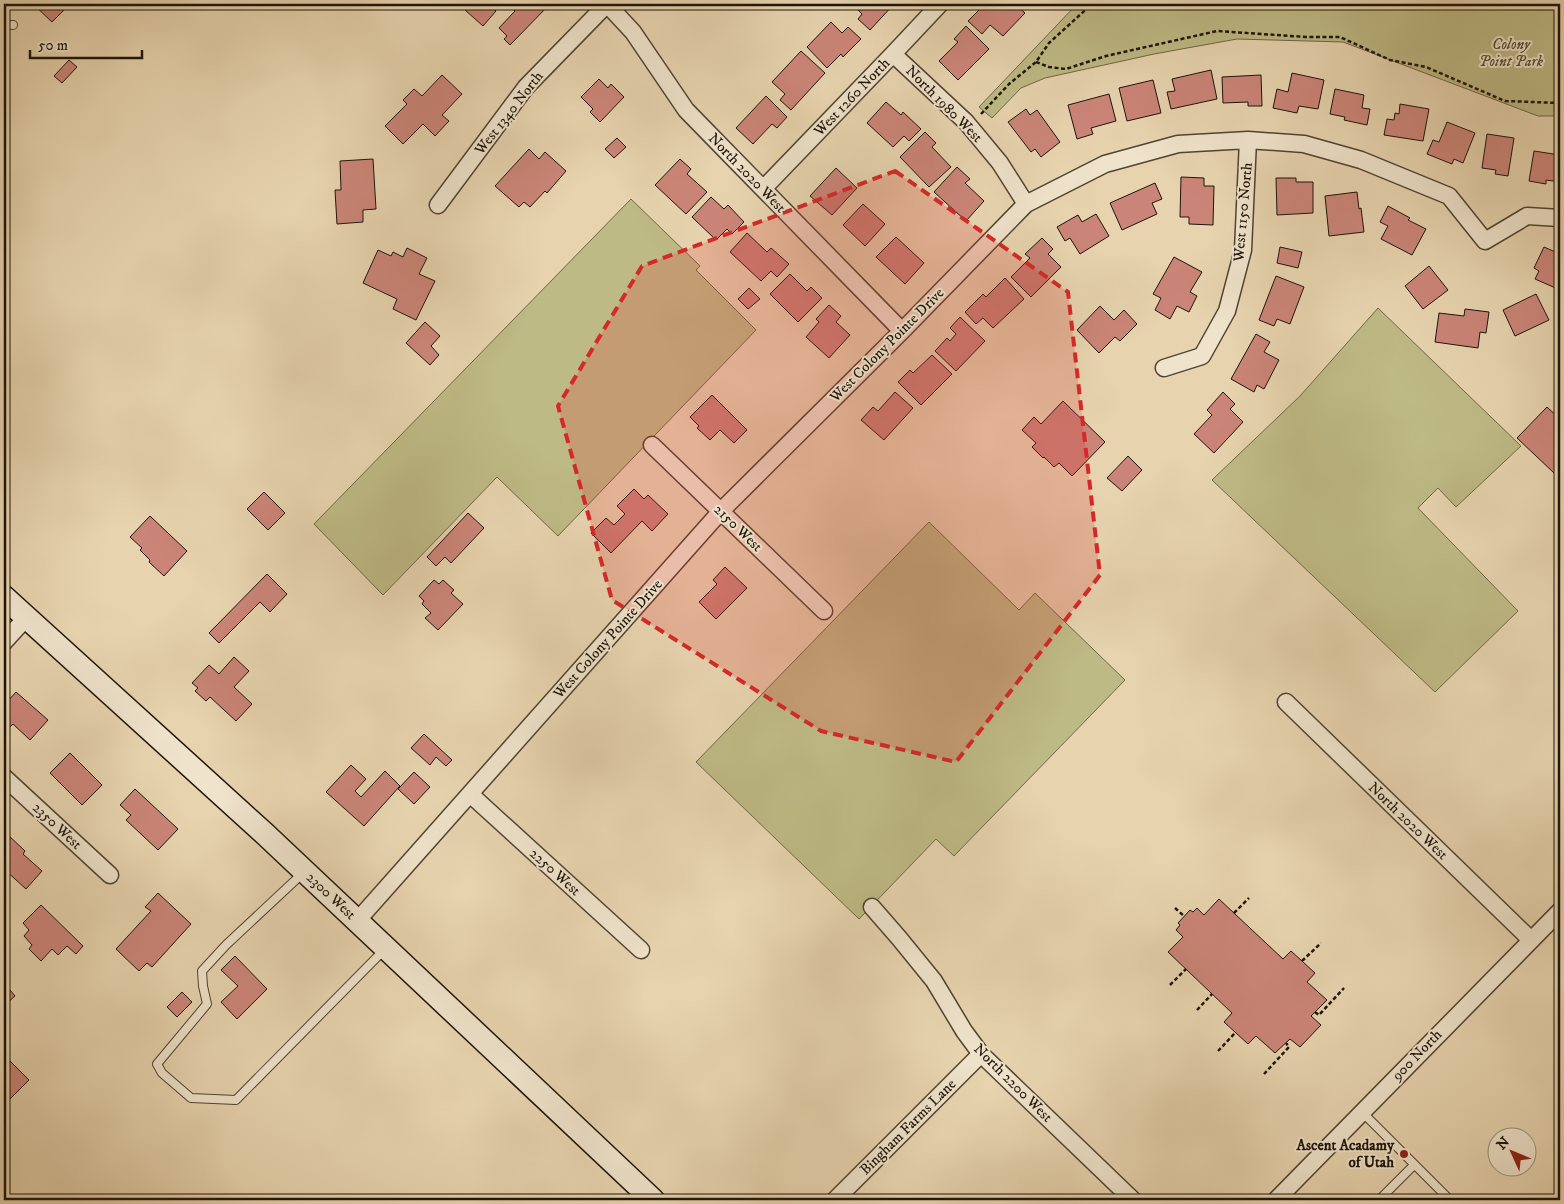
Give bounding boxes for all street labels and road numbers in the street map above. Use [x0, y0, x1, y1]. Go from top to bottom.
street label: West 1260 North [809, 54, 894, 141]
street label: North 1980 West [901, 61, 987, 147]
street label: West 1340 North [470, 67, 548, 159]
street label: North 2020 West [704, 129, 790, 217]
street label: West 1150 North [1229, 162, 1257, 263]
street label: West Colony Pointe Drive [825, 284, 948, 407]
street label: 2150 West [710, 500, 767, 556]
street label: West Colony Pointe Drive [549, 575, 667, 703]
street label: North 2020 West [1364, 778, 1452, 864]
street label: 2350 West [28, 798, 86, 854]
street label: 2250 West [525, 844, 585, 900]
street label: 2300 West [302, 868, 360, 924]
street label: 900 North [1387, 1025, 1446, 1085]
street label: North 2200 West [970, 1040, 1057, 1127]
street label: Bingham Farms Lane [856, 1075, 960, 1179]

